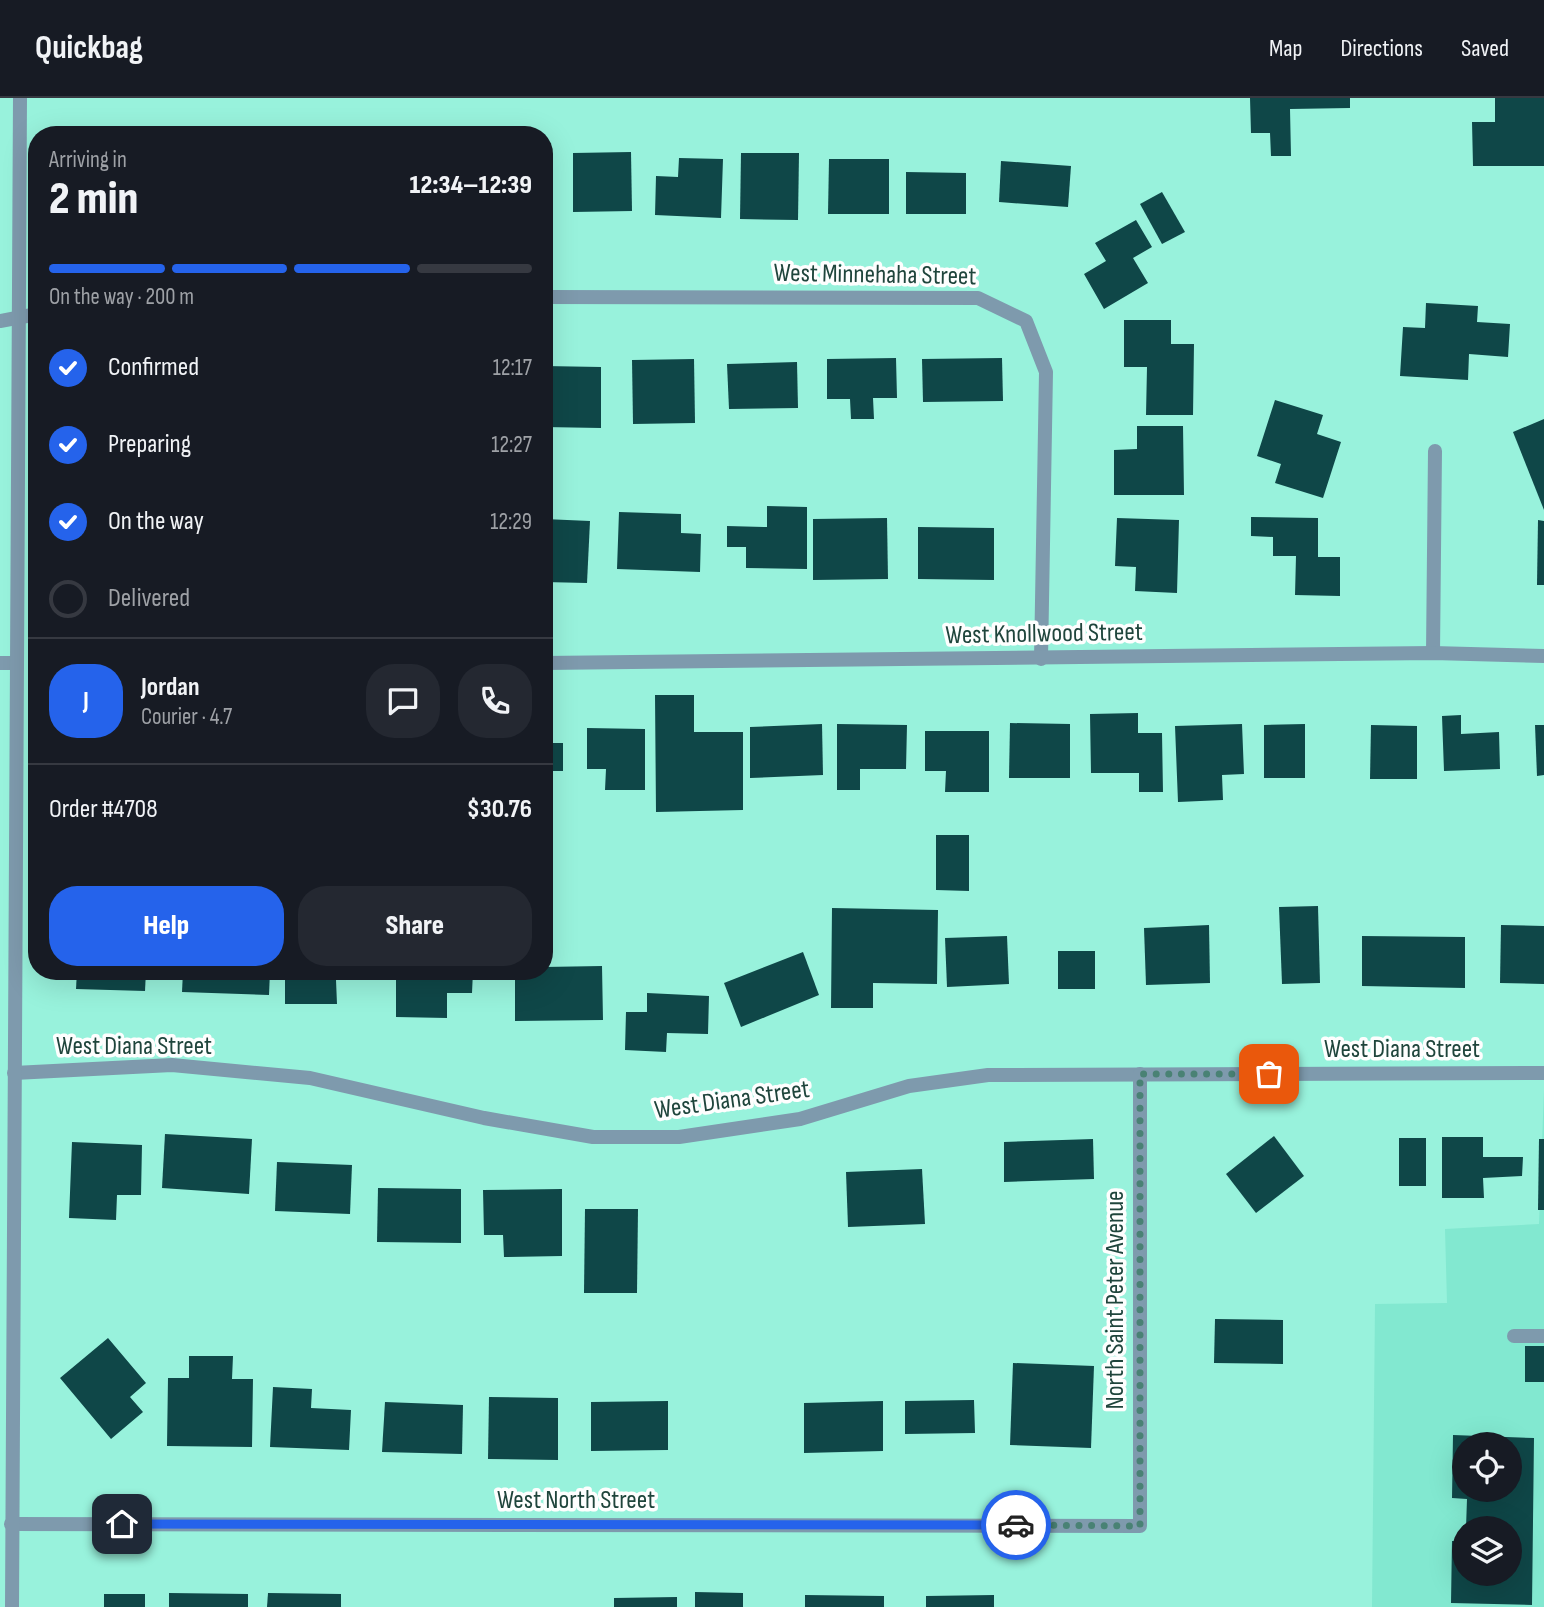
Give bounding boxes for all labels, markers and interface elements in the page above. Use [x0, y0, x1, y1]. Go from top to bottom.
text: Quickbag [35, 28, 143, 68]
text: Map [1269, 34, 1302, 63]
text: Directions [1340, 34, 1423, 63]
text: Saved [1461, 34, 1509, 63]
text: Arriving in [49, 146, 127, 174]
text: 12:34–12:39 [410, 170, 532, 201]
text: 2 min [49, 172, 138, 227]
street label: West Minnehaha Street [773, 258, 977, 292]
text: On the way · 200 m [49, 283, 194, 311]
icon: check [49, 349, 87, 387]
text: Confirmed [108, 352, 199, 383]
text: 12:17 [493, 354, 532, 382]
icon: check [49, 426, 87, 464]
text: Preparing [108, 429, 191, 460]
text: 12:27 [491, 431, 532, 459]
icon: check [49, 503, 87, 541]
text: On the way [108, 506, 204, 537]
text: 12:29 [490, 508, 532, 536]
text: Delivered [108, 583, 190, 614]
street label: West Knollwood Street [945, 617, 1143, 651]
button: chat [366, 664, 440, 738]
button: phone [458, 664, 532, 738]
text: Jordan [141, 672, 199, 703]
text: J [83, 686, 89, 717]
text: Courier · 4.7 [141, 703, 232, 731]
text: Order #4708 [49, 794, 158, 825]
text: $30.76 [467, 794, 532, 825]
button: Help [49, 886, 284, 966]
button: Share [298, 886, 532, 966]
street label: West Diana Street [56, 1031, 212, 1062]
street label: West Diana Street [1324, 1034, 1480, 1065]
pin [1239, 1044, 1299, 1104]
icon: bag [1250, 1055, 1288, 1093]
street label: West Diana Street [653, 1074, 812, 1126]
street label: North Saint Peter Avenue [1100, 1190, 1131, 1410]
map controls [1452, 1432, 1522, 1586]
button: locate [1452, 1432, 1522, 1502]
street label: West North Street [497, 1485, 655, 1516]
courier [981, 1490, 1051, 1560]
pin [92, 1494, 152, 1554]
icon: home [103, 1505, 141, 1543]
icon: car [997, 1506, 1035, 1544]
button: layers [1452, 1516, 1522, 1586]

